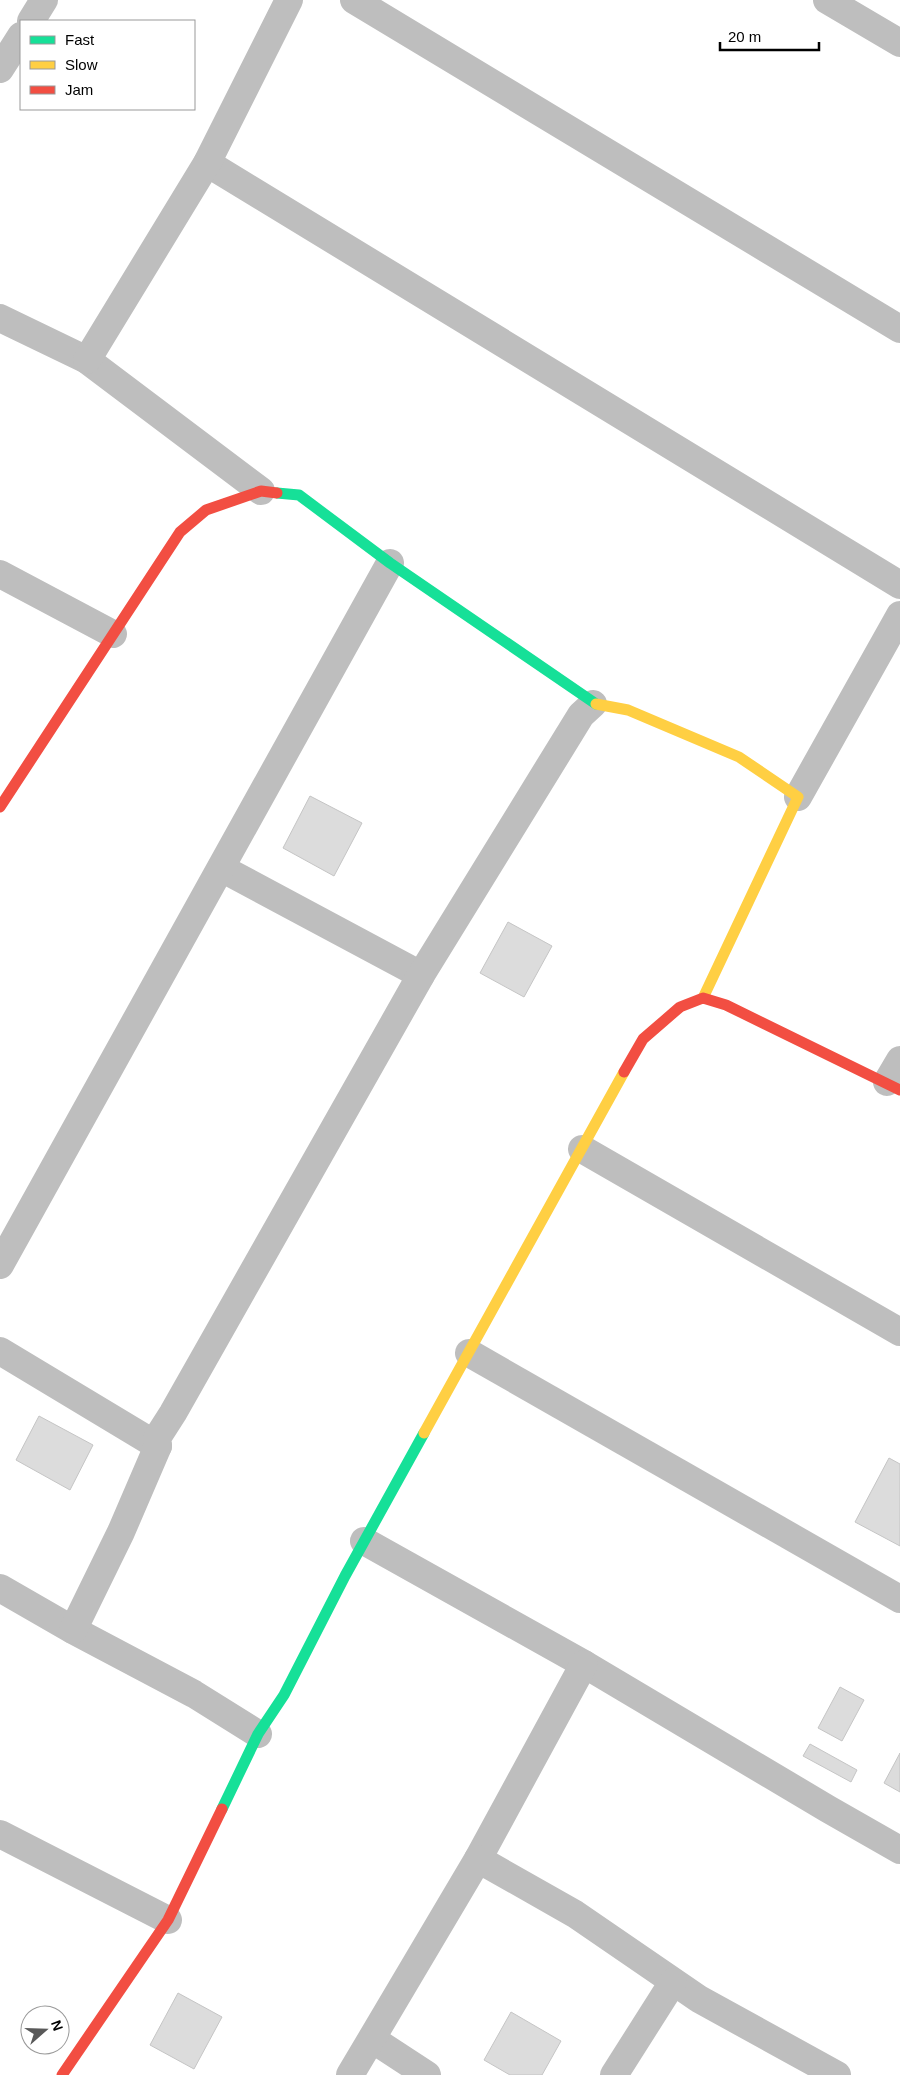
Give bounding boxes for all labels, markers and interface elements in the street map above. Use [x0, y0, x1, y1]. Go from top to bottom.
legend [20, 20, 195, 110]
scale bar [720, 20, 819, 52]
text: 20 m [728, 28, 761, 45]
text: Fast [65, 31, 95, 48]
text: Slow [65, 56, 98, 73]
text: Jam [65, 81, 93, 98]
north arrow [20, 2005, 70, 2055]
text: N [48, 2018, 66, 2033]

